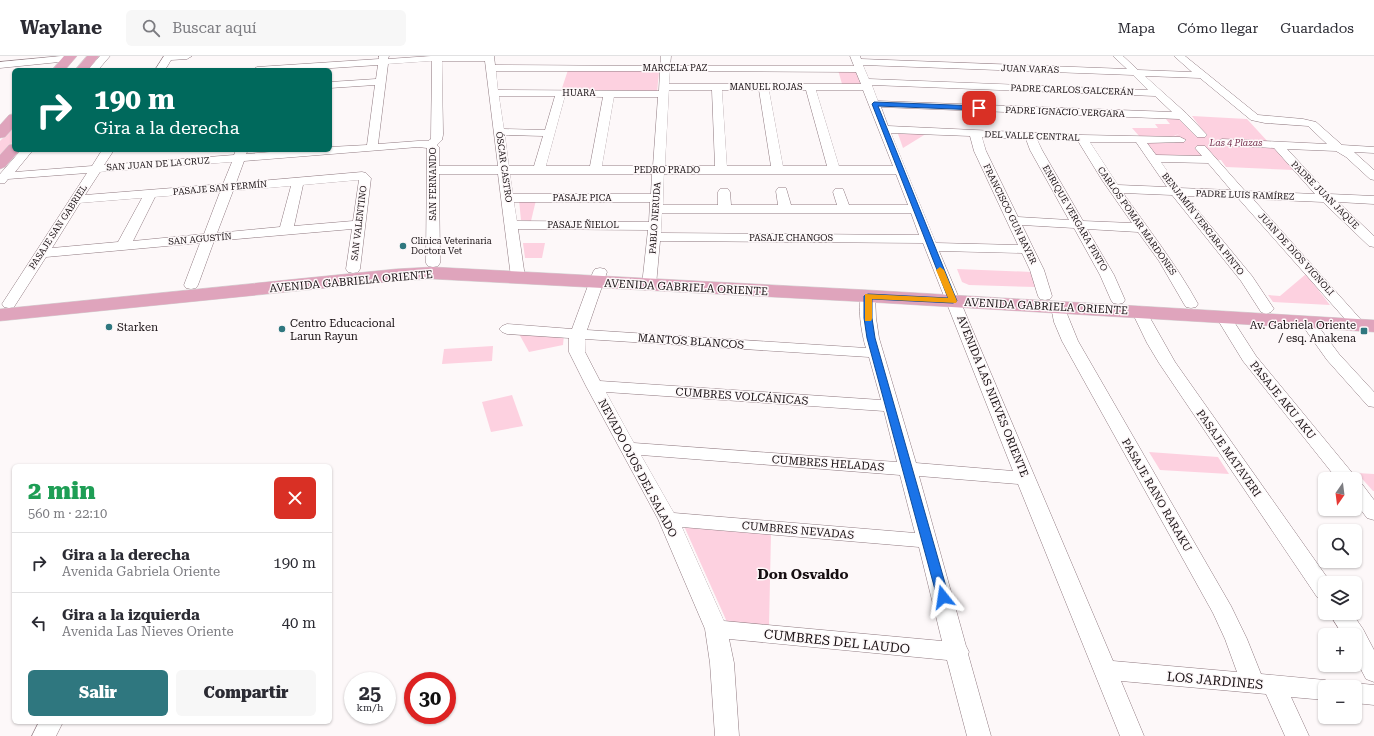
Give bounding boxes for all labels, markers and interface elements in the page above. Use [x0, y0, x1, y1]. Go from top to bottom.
search box [126, 10, 406, 46]
text: Waylane [20, 16, 102, 39]
icon: search [140, 17, 162, 39]
text: Buscar aquí [172, 19, 257, 37]
text: Mapa [1118, 20, 1155, 36]
text: Cómo llegar [1177, 20, 1258, 36]
text: Guardados [1280, 20, 1354, 36]
street label: MARCELA PAZ [643, 63, 708, 73]
street label: JUAN VARAS [1001, 63, 1060, 75]
street label: MANUEL ROJAS [729, 82, 803, 92]
street label: PADRE CARLOS GALCERÁN [1010, 82, 1134, 97]
text: 190 m [94, 83, 175, 116]
icon: right [28, 84, 80, 136]
street label: HUARA [562, 88, 596, 98]
pin [962, 91, 996, 125]
icon: arrive [968, 97, 990, 119]
street label: PADRE IGNACIO VERGARA [1005, 105, 1126, 119]
text: Gira a la derecha [94, 117, 239, 138]
street label: DEL VALLE CENTRAL [984, 129, 1080, 143]
street label: ÓSCAR CASTRO [494, 131, 515, 203]
park label: Las 4 Plazas [1209, 138, 1262, 148]
street label: SAN FERNANDO [428, 147, 438, 221]
street label: SAN JUAN DE LA CRUZ [106, 155, 210, 173]
street label: PADRE JUAN JAQUE [1289, 159, 1361, 231]
street label: FRANCISCO GUN BAYER [981, 162, 1039, 266]
street label: ENRIQUE VERGARA PINTO [1040, 163, 1110, 273]
street label: PEDRO PRADO [634, 165, 700, 175]
street label: CARLOS POMAR MARDONES [1096, 165, 1179, 277]
street label: BENJAMÍN VERGARA PINTO [1160, 170, 1247, 277]
street label: PASAJE SAN FERMÍN [172, 178, 268, 197]
street label: PABLO NERUDA [647, 181, 663, 254]
street label: PASAJE SAN GABRIEL [27, 183, 89, 271]
street label: SAN VALENTINO [349, 185, 369, 261]
street label: PADRE LUIS RAMÍREZ [1195, 187, 1295, 202]
street label: PASAJE PICA [553, 193, 612, 203]
street label: JUAN DE DIOS VIGNOLI [1256, 211, 1336, 297]
street label: PASAJE ÑIELOL [547, 219, 619, 230]
street label: SAN AGUSTÍN [168, 230, 232, 247]
street label: PASAJE CHANGOS [749, 233, 833, 243]
place label: Clinica Veterinaria Doctora Vet [411, 236, 492, 256]
marker: Clinica Veterinaria Doctora Vet [398, 241, 408, 251]
street label: AVENIDA GABRIELA ORIENTE [269, 268, 433, 295]
street label: AVENIDA GABRIELA ORIENTE [604, 277, 768, 298]
street label: AVENIDA GABRIELA ORIENTE [964, 296, 1128, 317]
street label: AVENIDA LAS NIEVES ORIENTE [954, 314, 1031, 479]
place label: Centro Educacional Larun Rayun [290, 317, 396, 343]
place label: Av. Gabriela Oriente / esq. Anakena [1250, 319, 1356, 345]
place label: Starken [117, 321, 158, 334]
marker: Starken [104, 322, 114, 332]
marker: Centro Educacional Larun Rayun [277, 324, 287, 334]
marker: Av. Gabriela Oriente / esq. Anakena [1359, 326, 1369, 336]
street label: MANTOS BLANCOS [637, 331, 745, 352]
street label: PASAJE AKU AKU [1247, 359, 1318, 442]
street label: CUMBRES VOLCÁNICAS [675, 384, 809, 408]
street label: NEVADO OJOS DEL SALADO [595, 397, 680, 540]
street label: PASAJE MATAVERI [1194, 407, 1264, 499]
street label: PASAJE RANO RARAKU [1119, 436, 1194, 554]
street label: CUMBRES HELADAS [771, 453, 885, 474]
north arrow [1318, 472, 1362, 516]
map controls [1318, 472, 1362, 724]
text: 2 min [28, 477, 95, 505]
button: close [274, 477, 316, 519]
text: 560 m · 22:10 [28, 506, 107, 521]
street label: CUMBRES NEVADAS [741, 519, 855, 542]
button: search [1318, 524, 1362, 568]
text: Gira a la derecha [62, 546, 190, 564]
icon: right [28, 552, 50, 574]
text: 190 m [273, 554, 316, 572]
text: Avenida Gabriela Oriente [62, 564, 220, 579]
district label: Don Osvaldo [758, 566, 848, 582]
position arrow [922, 576, 964, 618]
button: layers [1318, 576, 1362, 620]
text: Gira a la izquierda [62, 606, 200, 624]
icon: left [28, 612, 50, 634]
text: 40 m [282, 614, 316, 632]
text: Avenida Las Nieves Oriente [62, 624, 234, 639]
street label: CUMBRES DEL LAUDO [763, 626, 911, 657]
button: + [1318, 628, 1362, 672]
street label: LOS JARDINES [1166, 669, 1264, 692]
button: Salir [28, 670, 168, 716]
button: Compartir [176, 670, 316, 716]
speed limit sign: 30 [404, 672, 456, 724]
button: − [1318, 680, 1362, 724]
text: 25 [359, 681, 381, 705]
text: km/h [357, 702, 383, 713]

